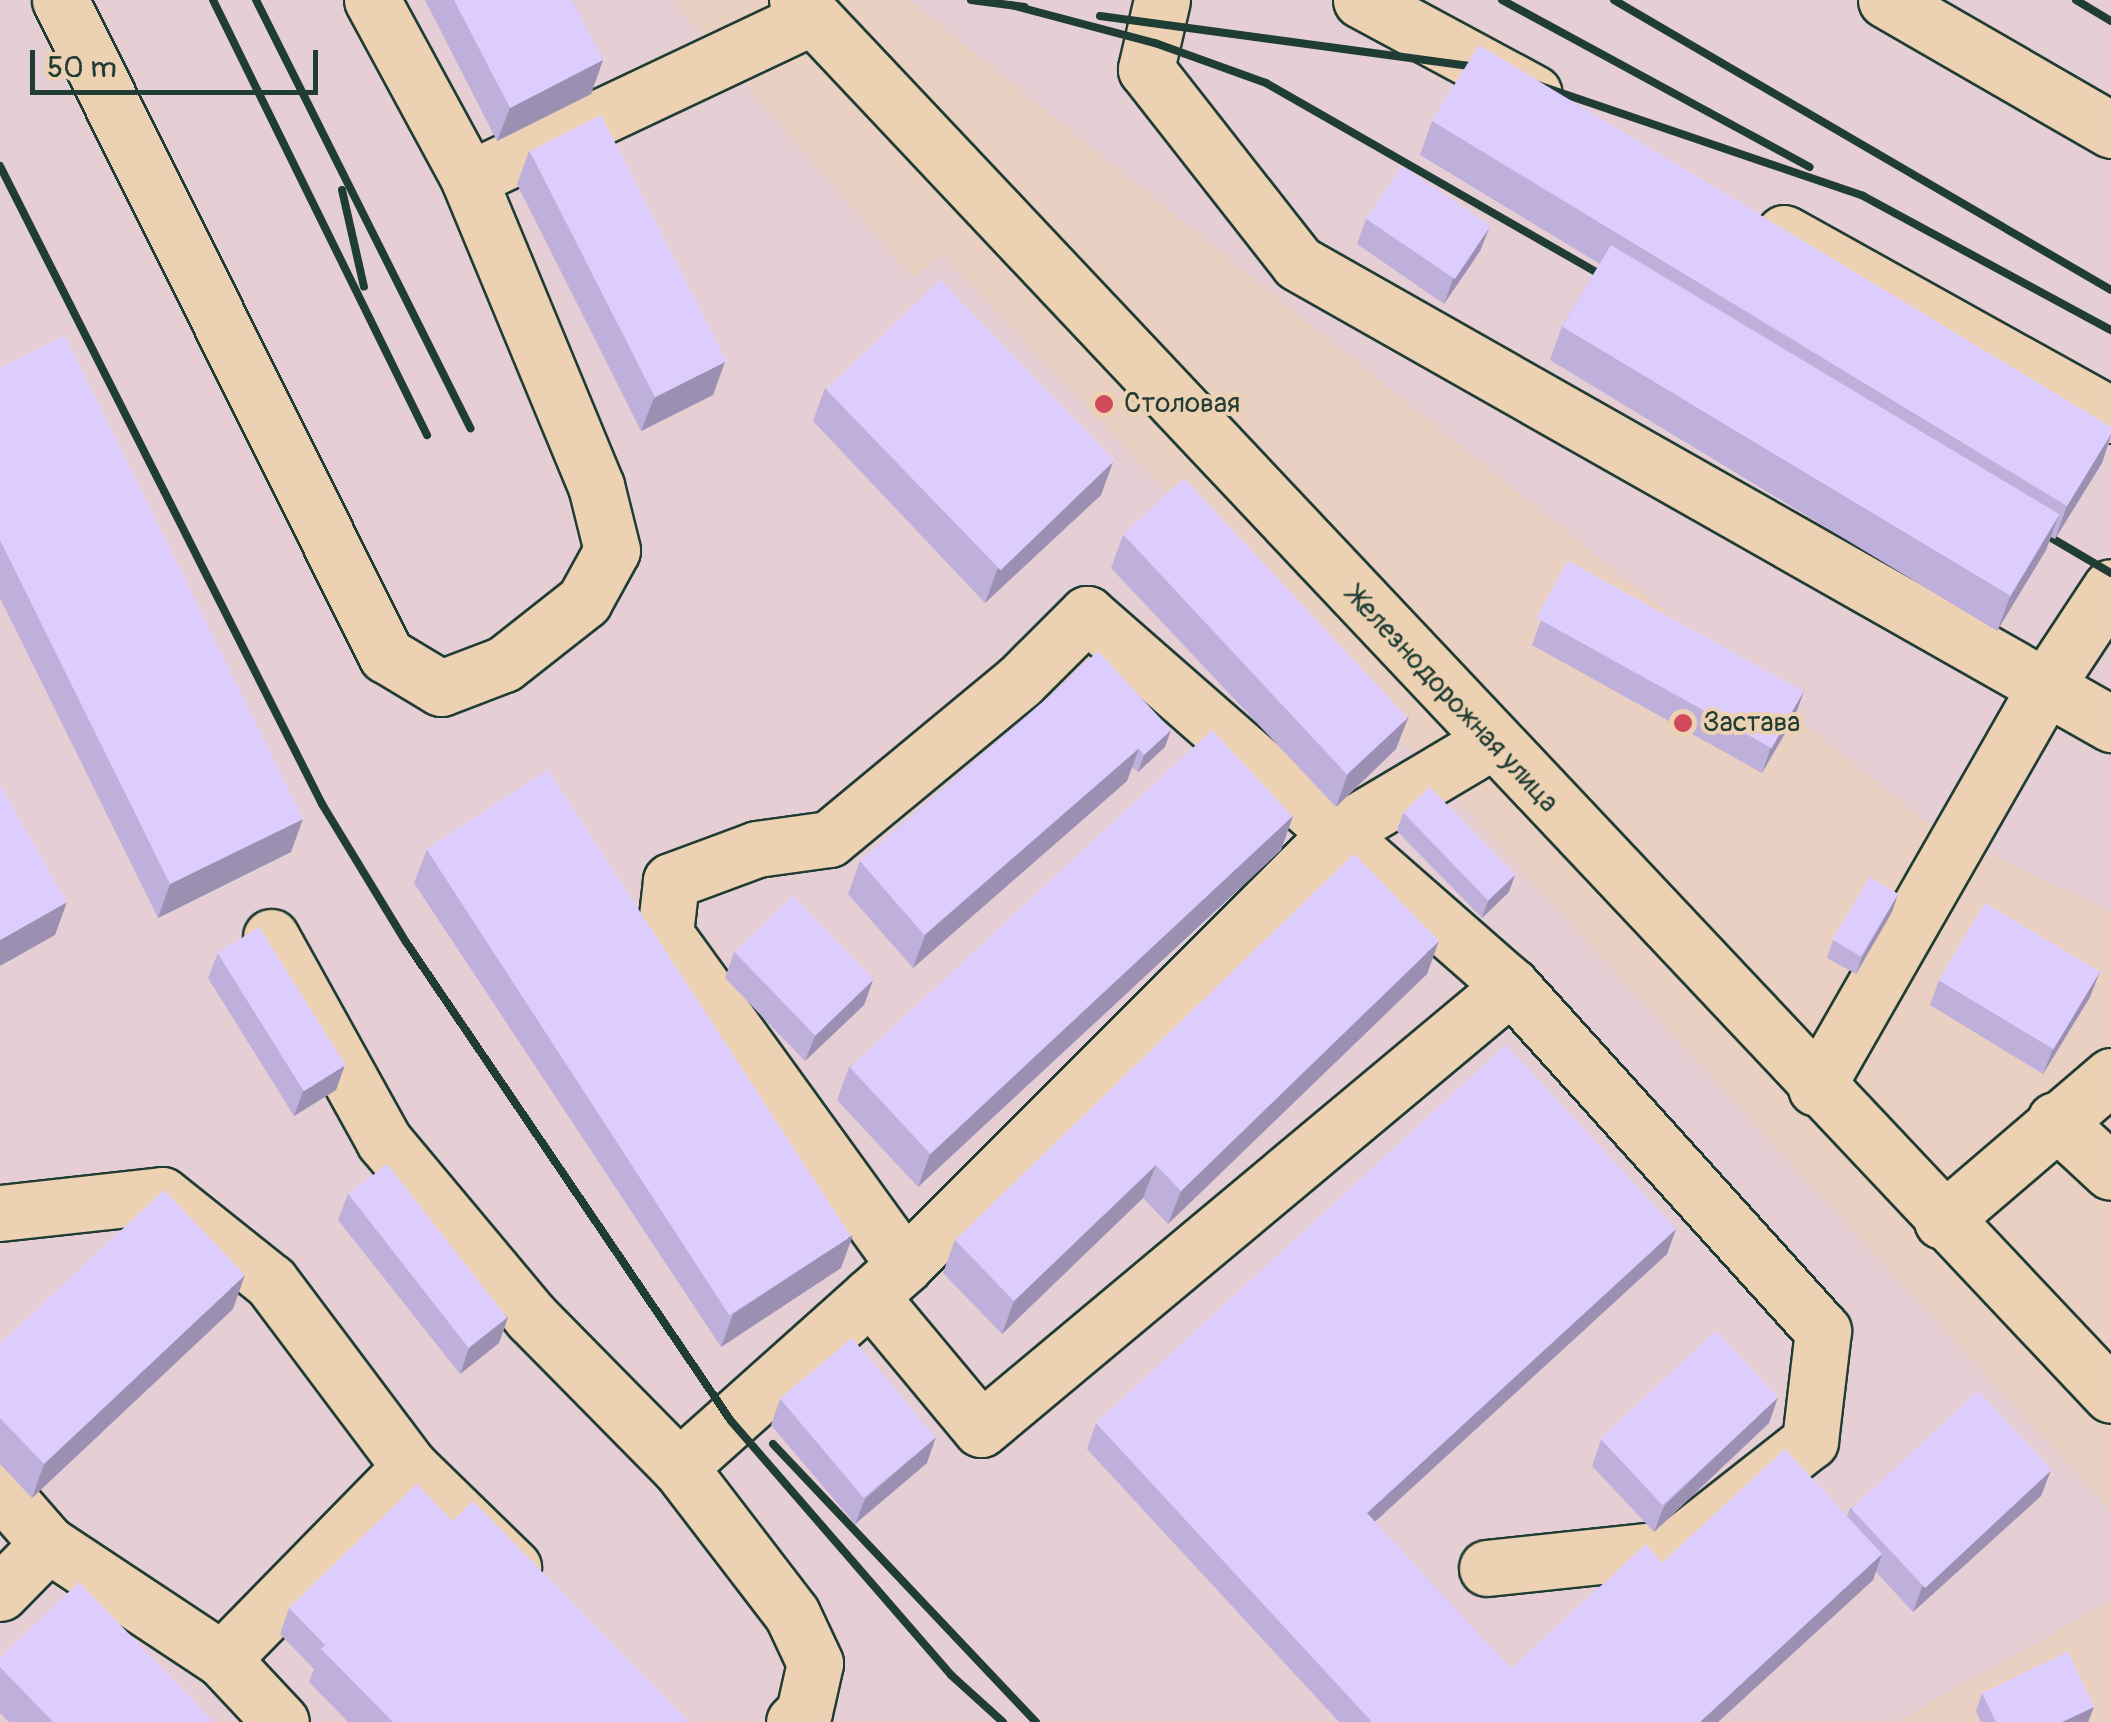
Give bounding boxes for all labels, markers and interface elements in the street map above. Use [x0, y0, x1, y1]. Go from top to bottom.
scale bar [35, 30, 322, 92]
text: 50 m [47, 49, 117, 86]
place label: Столовая [1124, 387, 1240, 421]
marker: Столовая [1093, 393, 1115, 415]
street label: Железнодорожная улица [1339, 580, 1565, 820]
place label: Застава [1703, 706, 1800, 740]
marker: Застава [1672, 712, 1694, 734]

